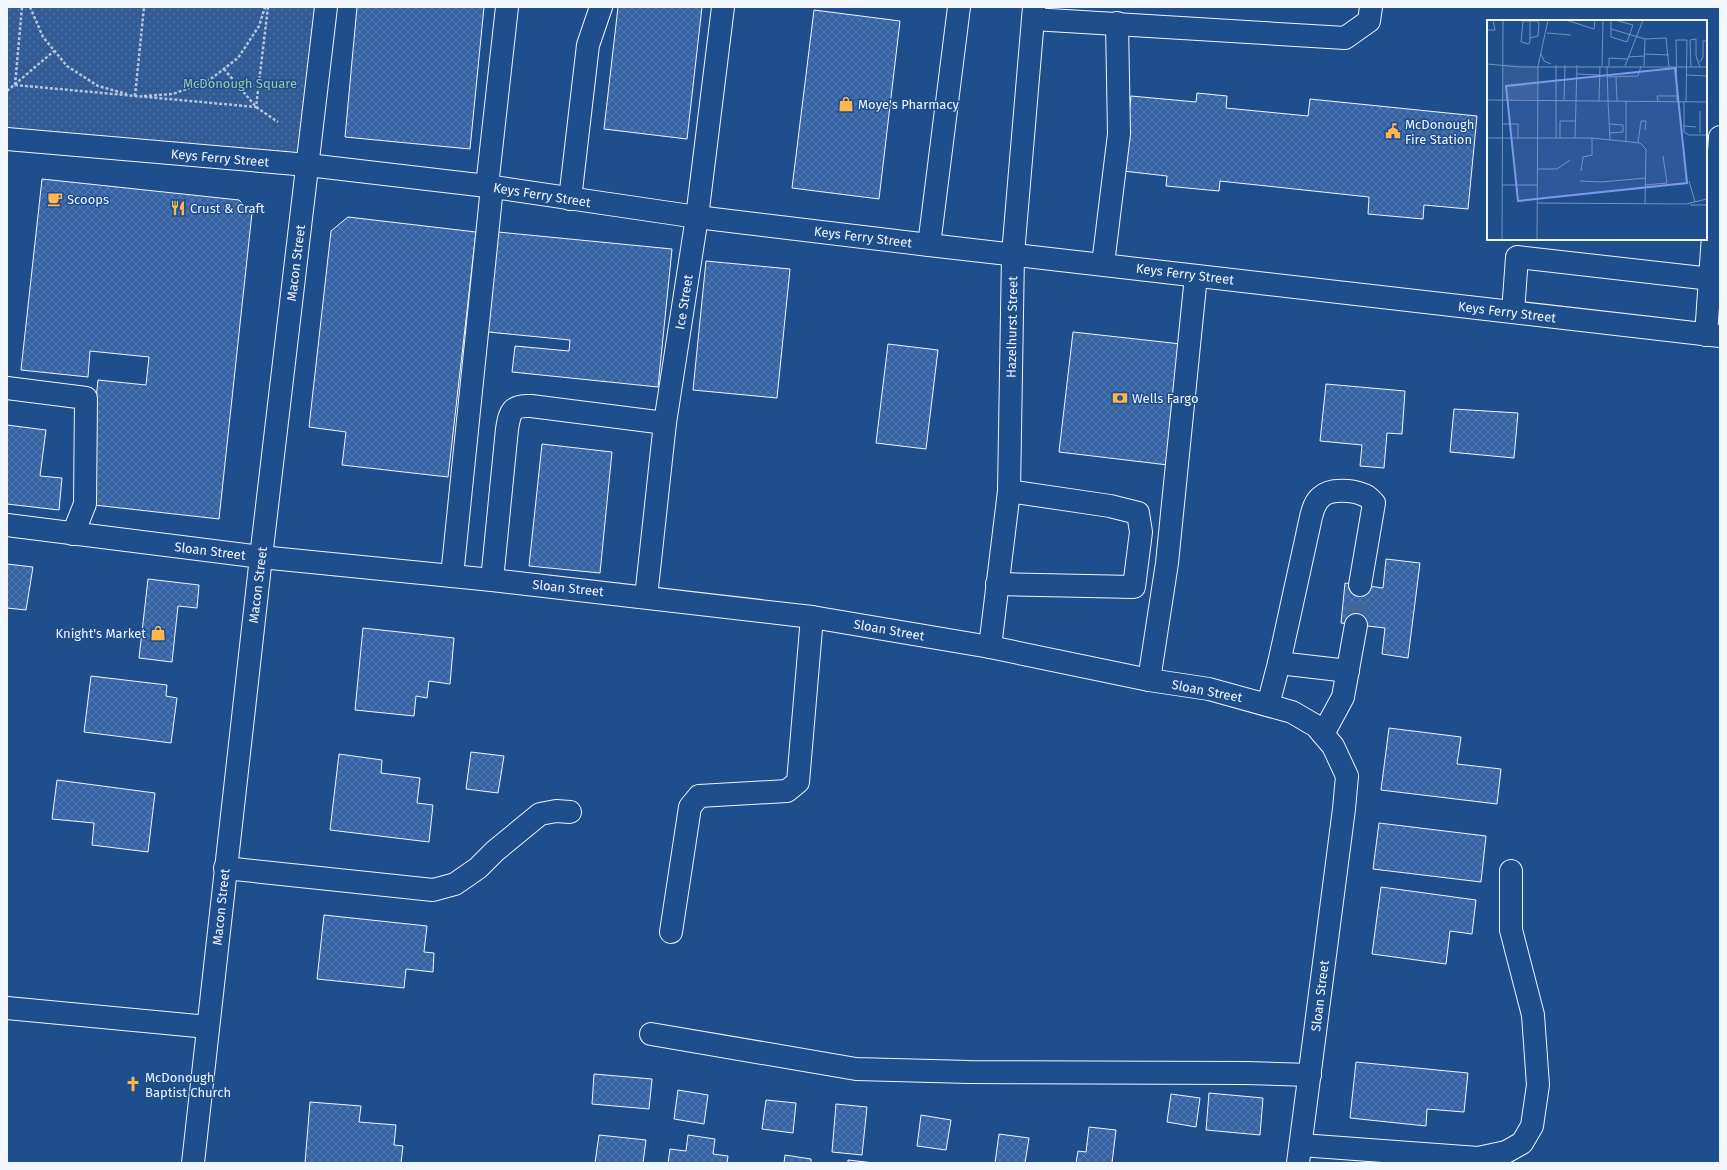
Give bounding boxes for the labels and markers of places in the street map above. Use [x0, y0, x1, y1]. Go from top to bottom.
shop icon: Moye's Pharmacy [837, 95, 855, 113]
place label: Moye's Pharmacy [858, 97, 960, 112]
place label: McDonough Fire Station [1405, 117, 1474, 147]
public building icon: McDonough Fire Station [1384, 122, 1402, 140]
cafe icon: Scoops [46, 190, 64, 208]
place label: Scoops [67, 192, 109, 207]
restaurant icon: Crust & Craft [169, 199, 187, 217]
place label: Crust & Craft [190, 201, 265, 216]
bank icon: Wells Fargo [1111, 389, 1129, 407]
place label: Wells Fargo [1132, 391, 1198, 406]
shop icon: Knight's Market [149, 624, 167, 642]
place label: Knight's Market [55, 626, 146, 641]
place label: McDonough Baptist Church [145, 1070, 231, 1100]
church icon: McDonough Baptist Church [124, 1075, 142, 1093]

